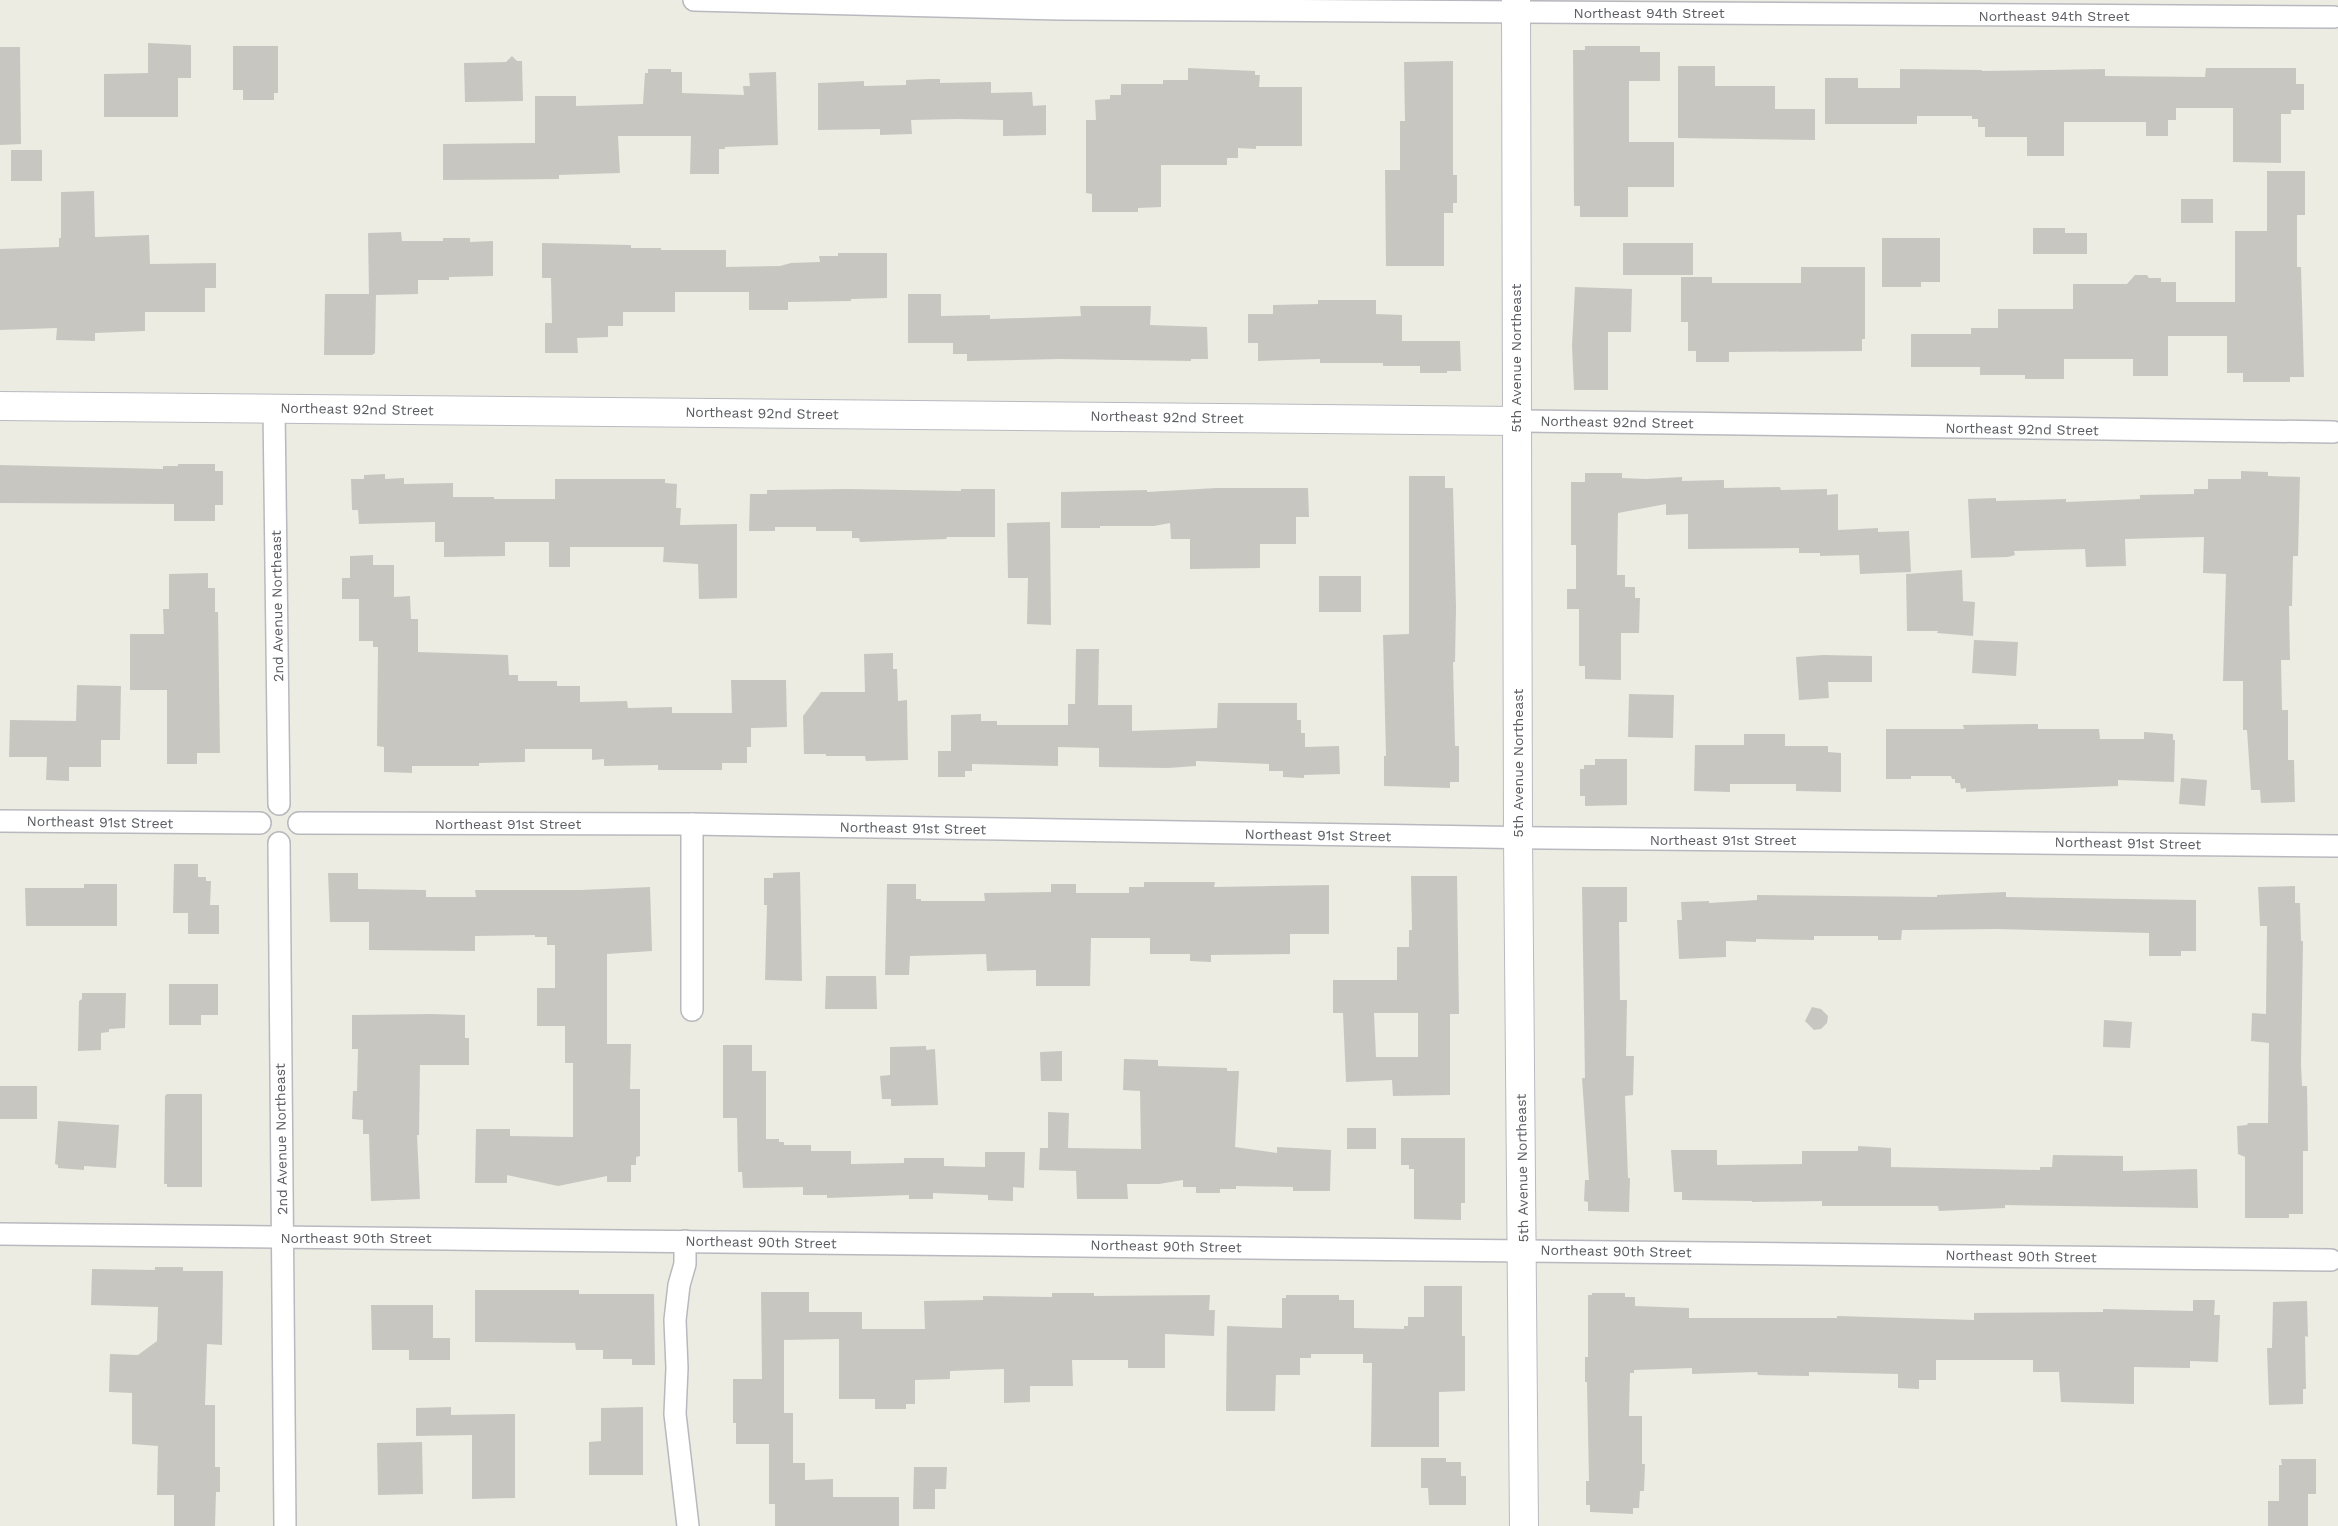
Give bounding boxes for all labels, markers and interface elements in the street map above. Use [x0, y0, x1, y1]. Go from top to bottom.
street label: Northeast 94th Street [1573, 5, 1725, 21]
street label: Northeast 94th Street [1978, 8, 2130, 24]
street label: 5th Avenue Northeast [1508, 283, 1524, 432]
street label: Northeast 92nd Street [280, 400, 434, 418]
street label: Northeast 92nd Street [685, 404, 839, 422]
street label: Northeast 92nd Street [1090, 408, 1244, 426]
street label: Northeast 92nd Street [1540, 413, 1694, 431]
street label: Northeast 92nd Street [1945, 420, 2099, 438]
street label: 2nd Avenue Northeast [268, 530, 286, 682]
street label: 5th Avenue Northeast [1510, 688, 1526, 837]
street label: Northeast 91st Street [27, 813, 174, 831]
street label: Northeast 91st Street [435, 816, 581, 832]
street label: Northeast 91st Street [840, 819, 987, 837]
street label: Northeast 91st Street [1245, 826, 1392, 844]
street label: Northeast 91st Street [1650, 832, 1796, 848]
street label: Northeast 91st Street [2055, 834, 2202, 852]
street label: 2nd Avenue Northeast [272, 1063, 290, 1215]
street label: 5th Avenue Northeast [1513, 1093, 1531, 1243]
street label: Northeast 90th Street [280, 1230, 432, 1246]
street label: Northeast 90th Street [685, 1233, 837, 1251]
street label: Northeast 90th Street [1090, 1237, 1242, 1255]
street label: Northeast 90th Street [1540, 1242, 1692, 1260]
street label: Northeast 90th Street [1945, 1247, 2097, 1265]

